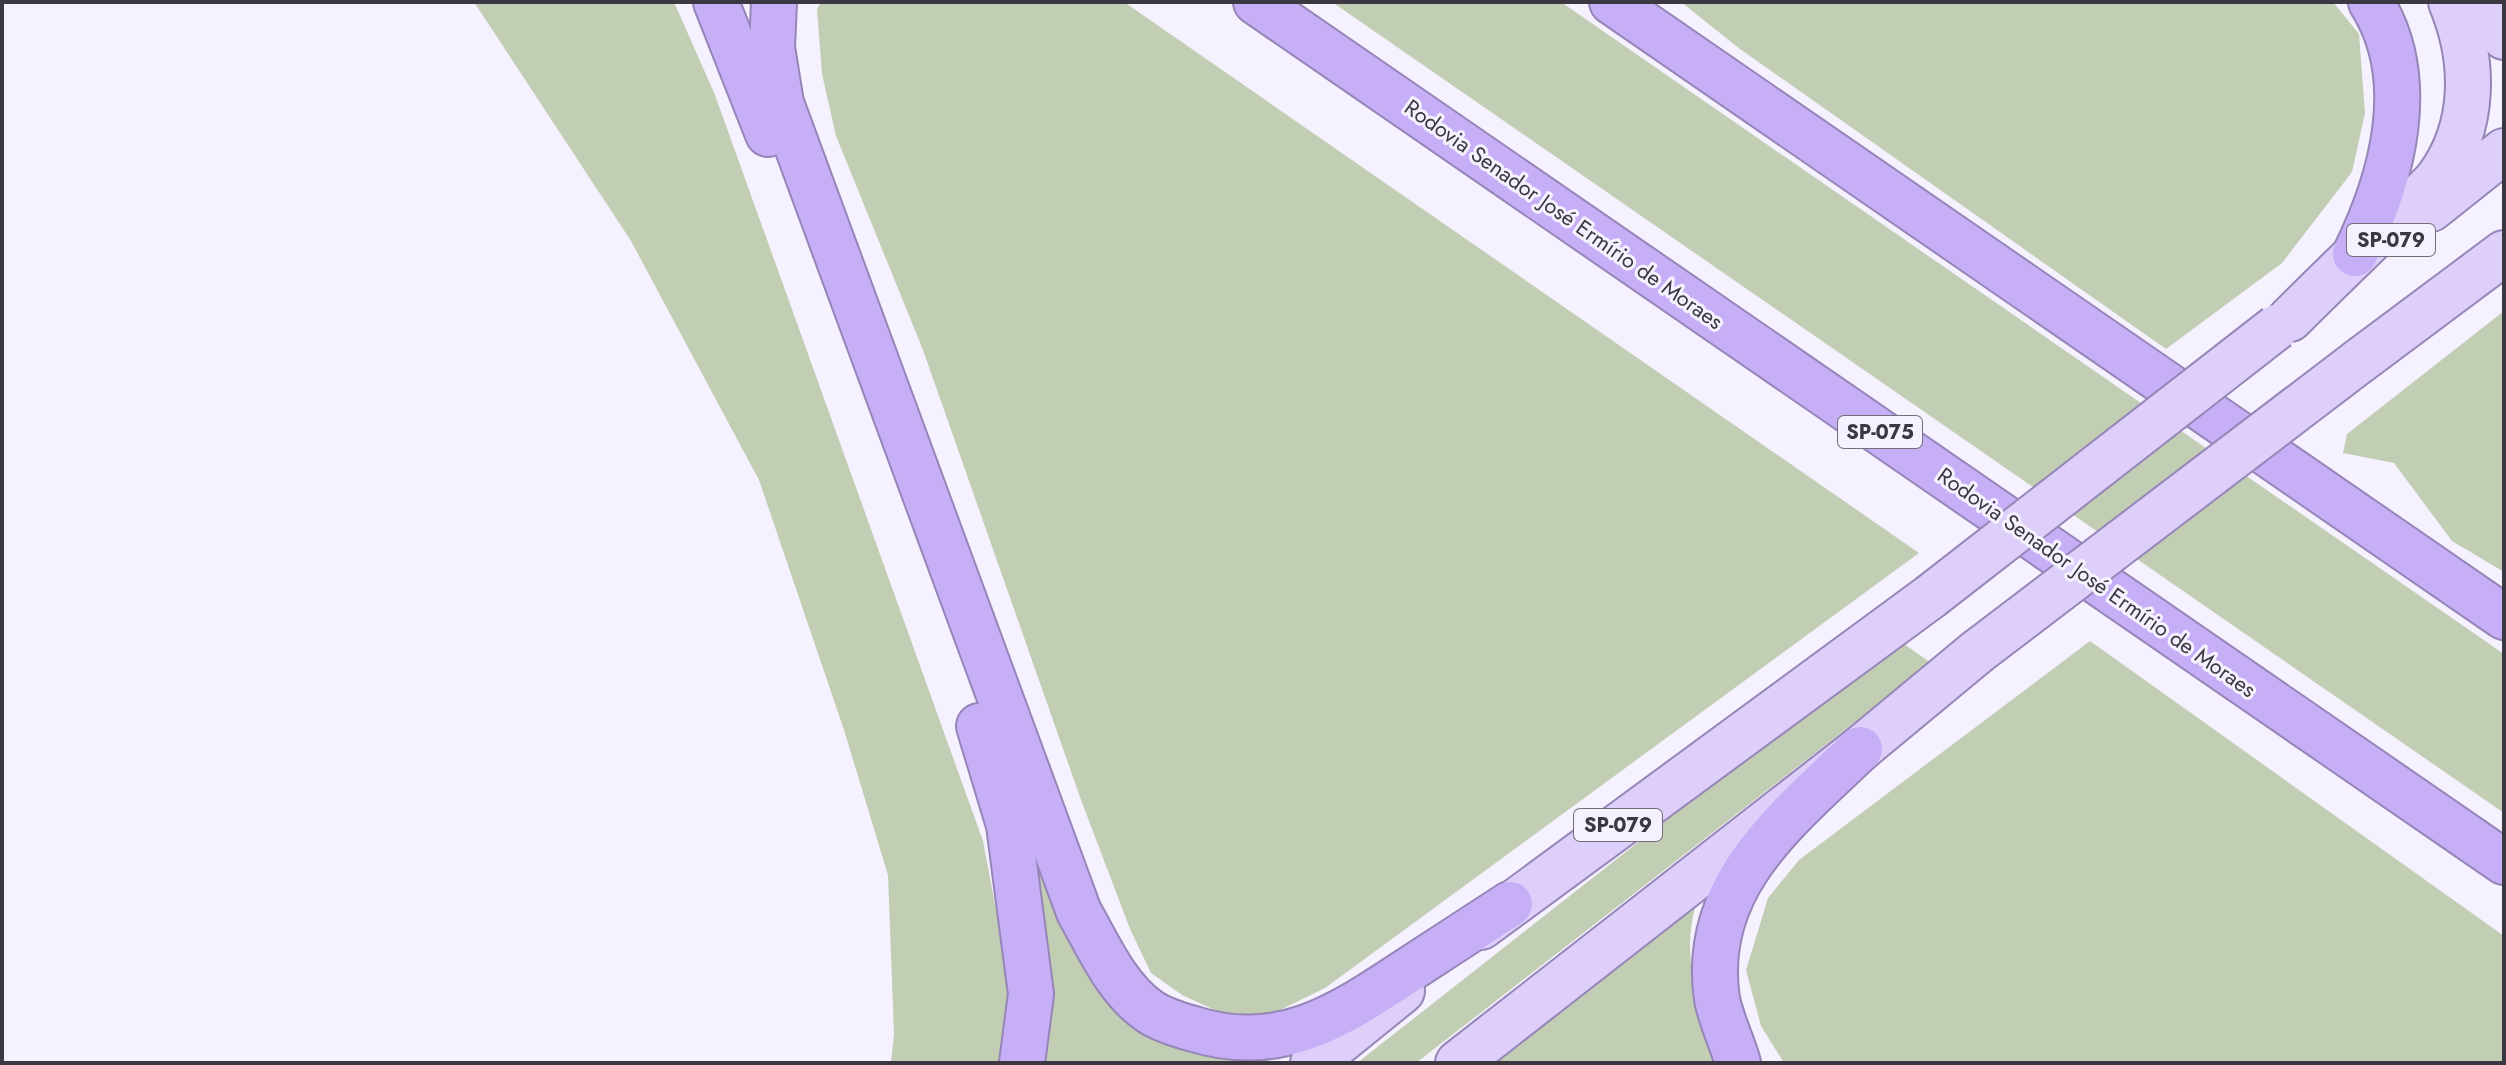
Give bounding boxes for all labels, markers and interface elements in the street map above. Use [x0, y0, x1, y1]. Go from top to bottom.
street label: Rodovia Senador José Ermírio de Moraes [1398, 91, 1730, 337]
road number: SP-079 [2347, 224, 2435, 256]
road number: SP-075 [1838, 416, 1922, 448]
street label: Rodovia Senador José Ermírio de Moraes [1931, 459, 2263, 705]
road number: SP-079 [1574, 809, 1662, 841]

